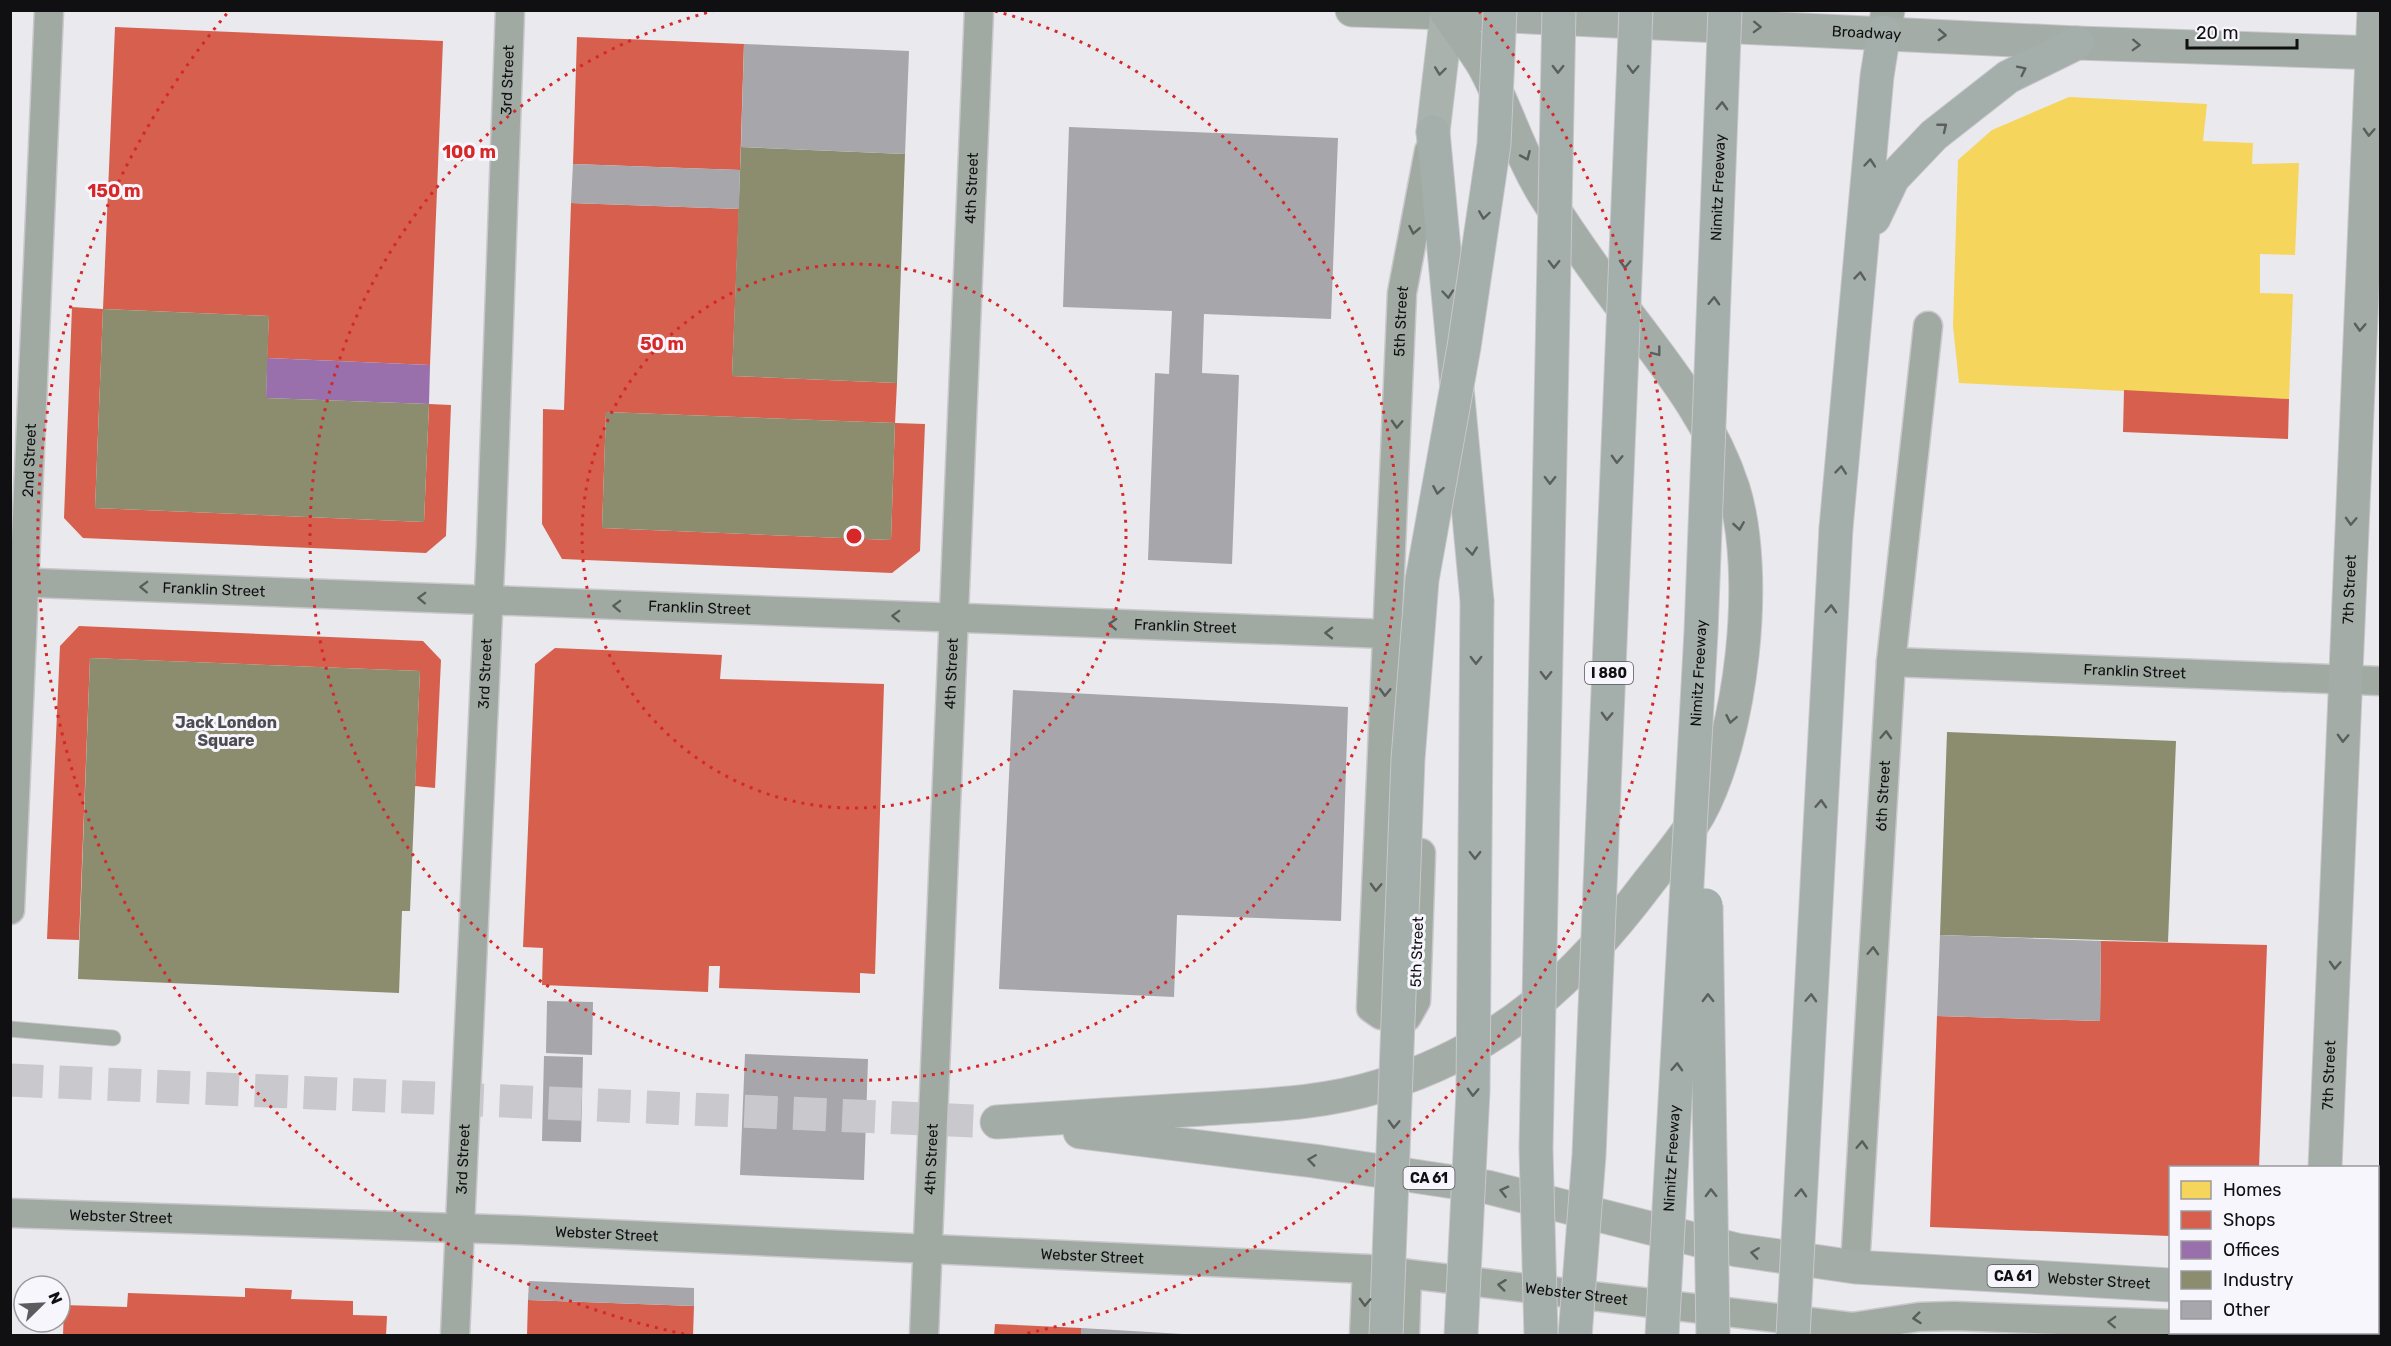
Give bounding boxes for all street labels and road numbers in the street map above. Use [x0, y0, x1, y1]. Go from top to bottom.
street label: Broadway [1831, 22, 1902, 44]
street label: 3rd Street [497, 44, 518, 116]
street label: Nimitz Freeway [1707, 134, 1729, 241]
street label: 4th Street [961, 152, 982, 224]
street label: 5th Street [1390, 284, 1412, 357]
street label: 2nd Street [19, 423, 40, 498]
street label: 7th Street [2339, 554, 2360, 625]
street label: Franklin Street [162, 579, 266, 601]
street label: Franklin Street [648, 597, 751, 619]
street label: Franklin Street [1133, 615, 1237, 637]
street label: Nimitz Freeway [1687, 619, 1710, 727]
street label: 4th Street [941, 637, 962, 710]
street label: 3rd Street [475, 638, 496, 709]
street label: Franklin Street [2083, 660, 2187, 682]
road number: I 880 [1585, 662, 1633, 684]
street label: 6th Street [1872, 760, 1894, 832]
street label: 5th Street [1407, 916, 1427, 988]
street label: 7th Street [2318, 1040, 2339, 1110]
street label: Nimitz Freeway [1660, 1104, 1684, 1212]
street label: 3rd Street [452, 1123, 474, 1195]
street label: 4th Street [921, 1123, 942, 1195]
road number: CA 61 [1404, 1167, 1454, 1189]
street label: Webster Street [69, 1206, 173, 1227]
street label: Webster Street [555, 1223, 659, 1245]
street label: Webster Street [1040, 1245, 1144, 1268]
road number: CA 61 [1988, 1265, 2038, 1287]
street label: Webster Street [2047, 1269, 2151, 1293]
street label: Webster Street [1524, 1279, 1629, 1309]

